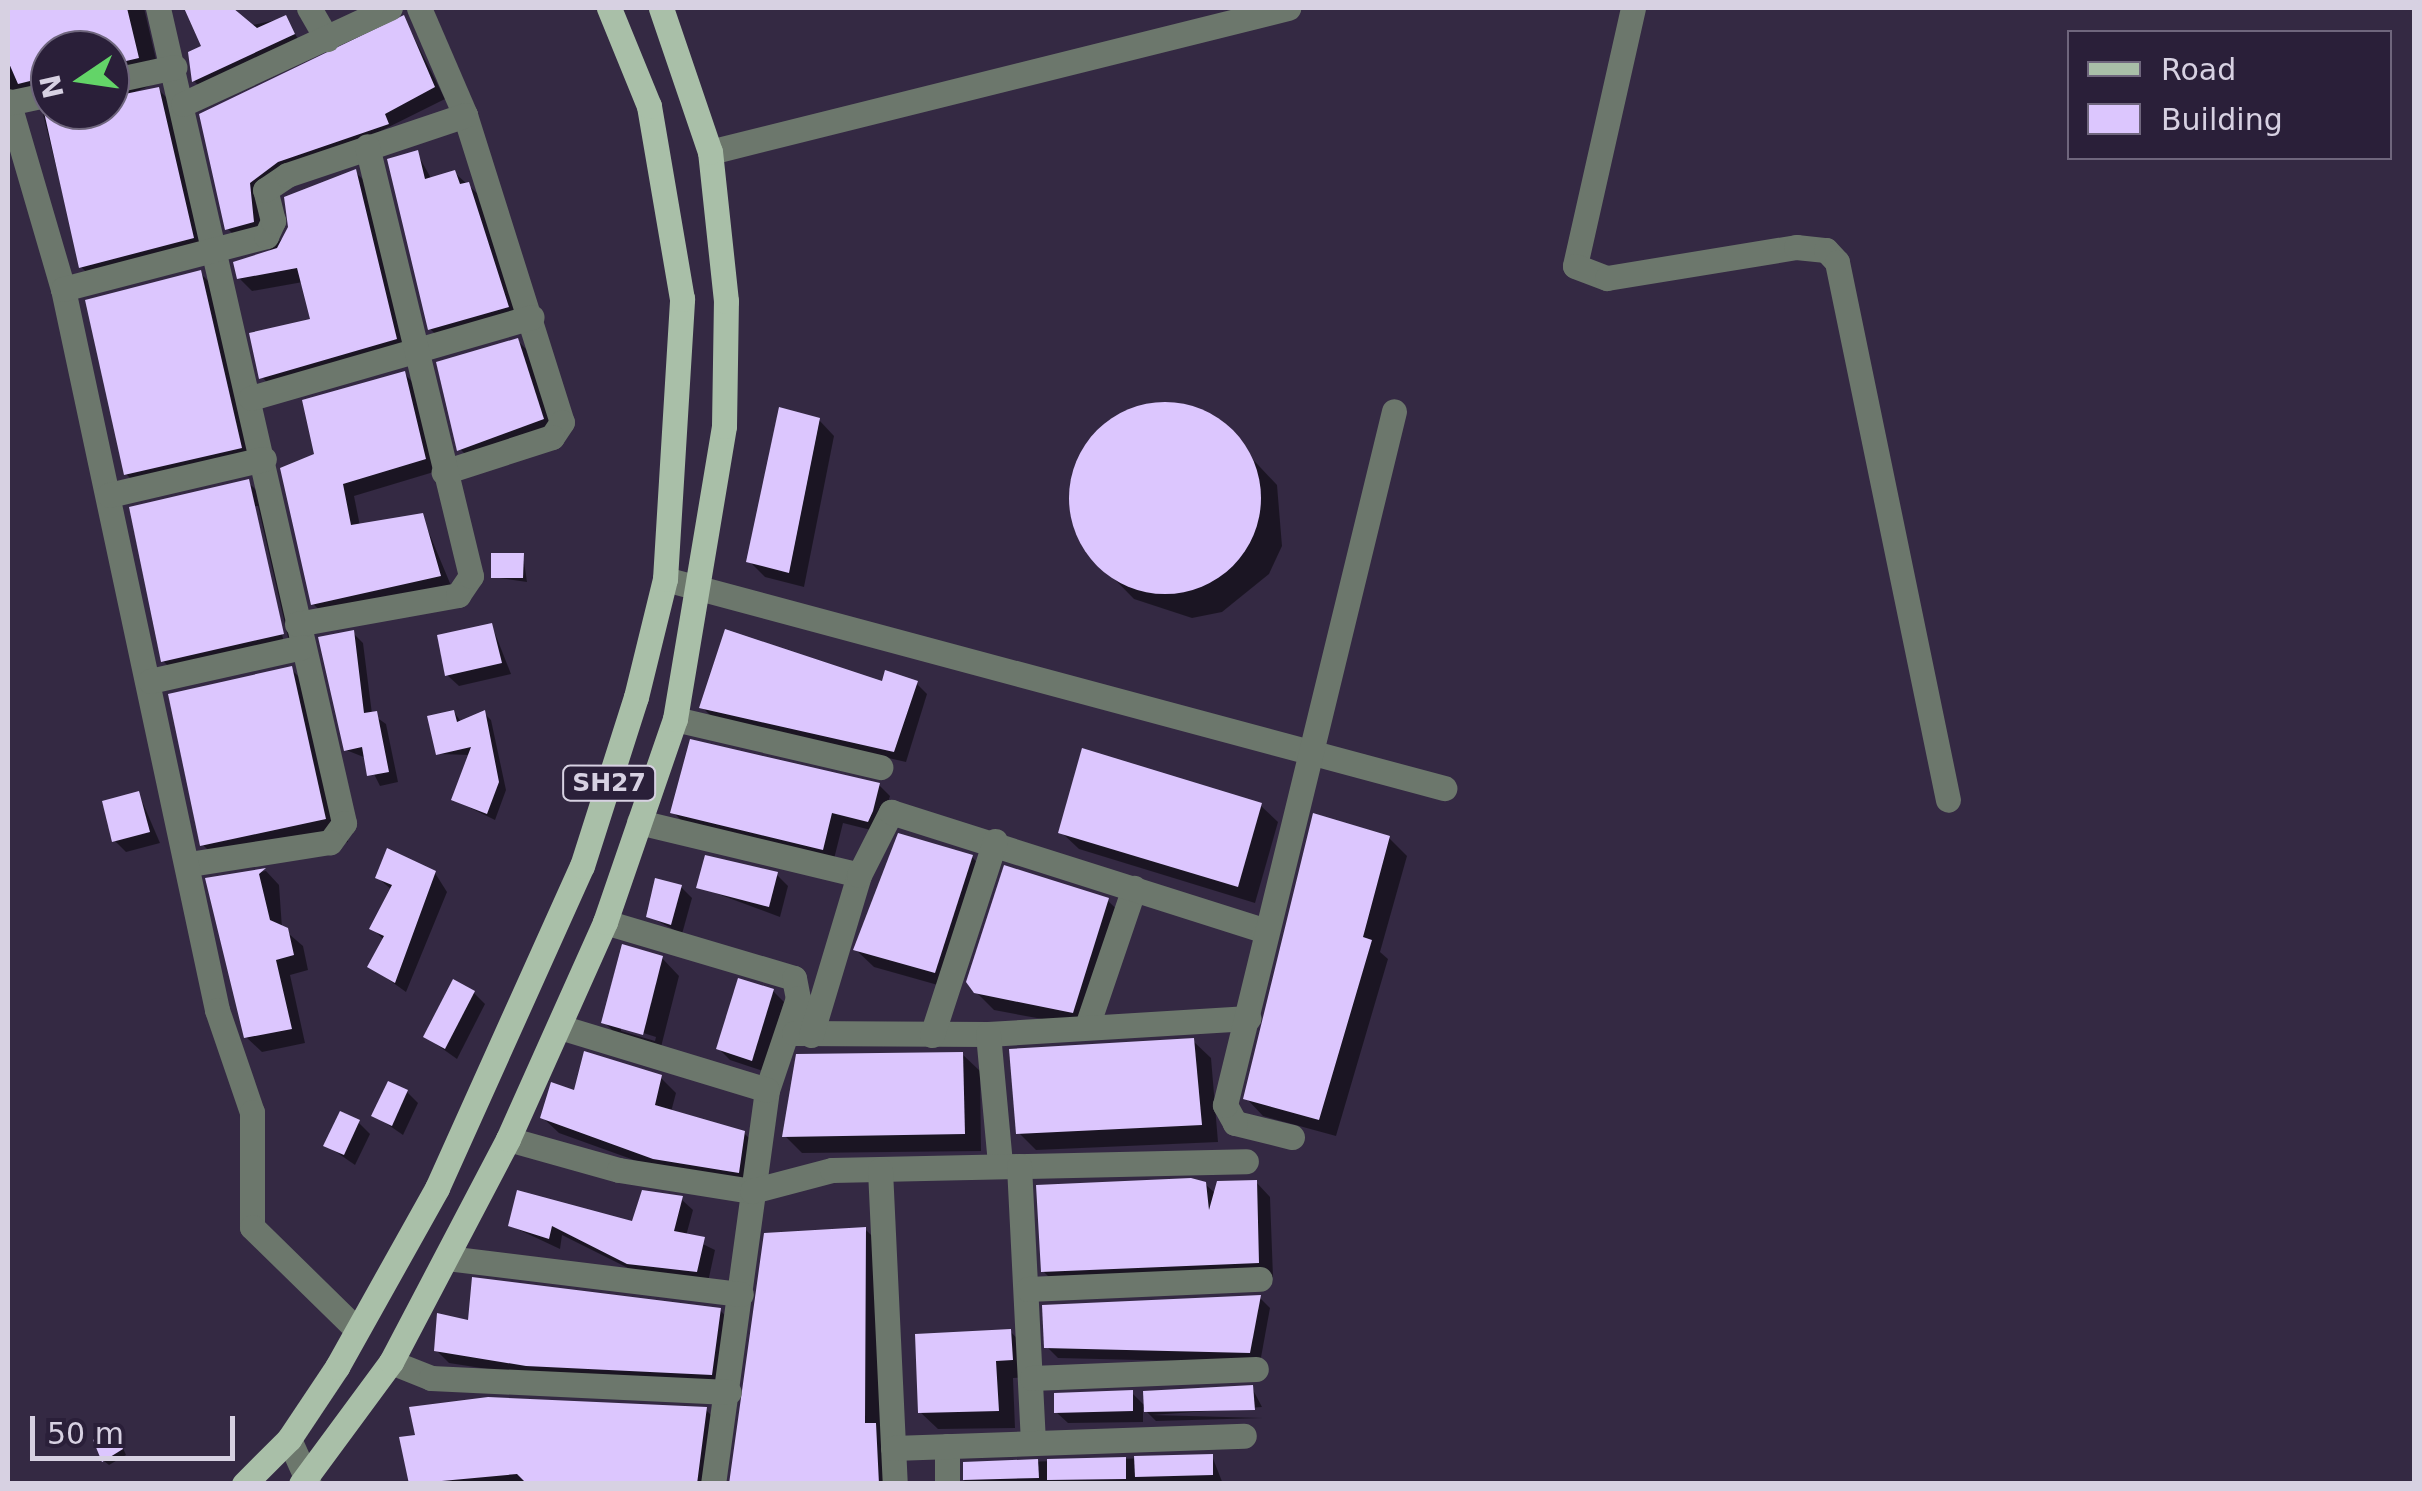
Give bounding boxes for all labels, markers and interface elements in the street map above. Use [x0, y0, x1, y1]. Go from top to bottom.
north arrow [30, 30, 130, 130]
legend [2067, 30, 2392, 160]
text: Road [2161, 52, 2236, 87]
text: N [34, 71, 71, 102]
text: Building [2161, 102, 2283, 137]
road number: SH27 [562, 763, 656, 803]
scale bar [35, 1396, 240, 1458]
text: 50 m [47, 1416, 124, 1451]

